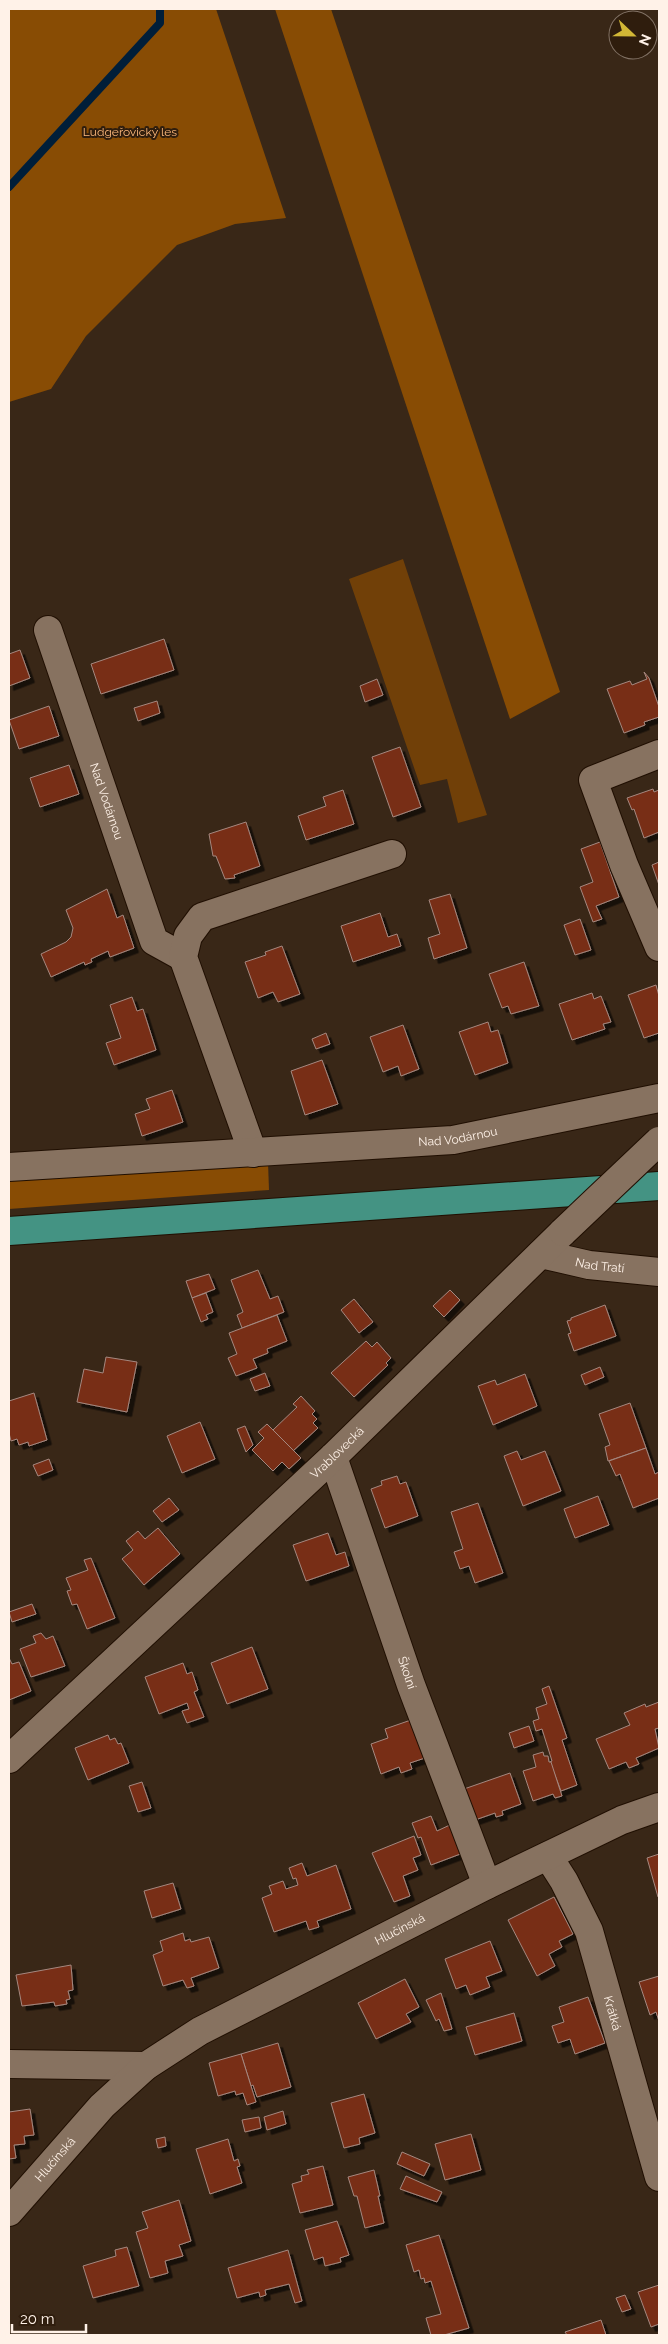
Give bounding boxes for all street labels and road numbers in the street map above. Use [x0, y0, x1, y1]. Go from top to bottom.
street label: Nad Vodárnou [87, 761, 126, 841]
street label: Nad Vodárnou [418, 1124, 499, 1149]
street label: Nad Tratí [574, 1255, 625, 1276]
street label: Vrablovecká [308, 1424, 367, 1481]
street label: Školní [395, 1655, 419, 1691]
street label: Hlučínská [372, 1911, 427, 1948]
street label: Krátká [601, 1994, 624, 2032]
street label: Hlučínská [32, 2134, 78, 2184]

